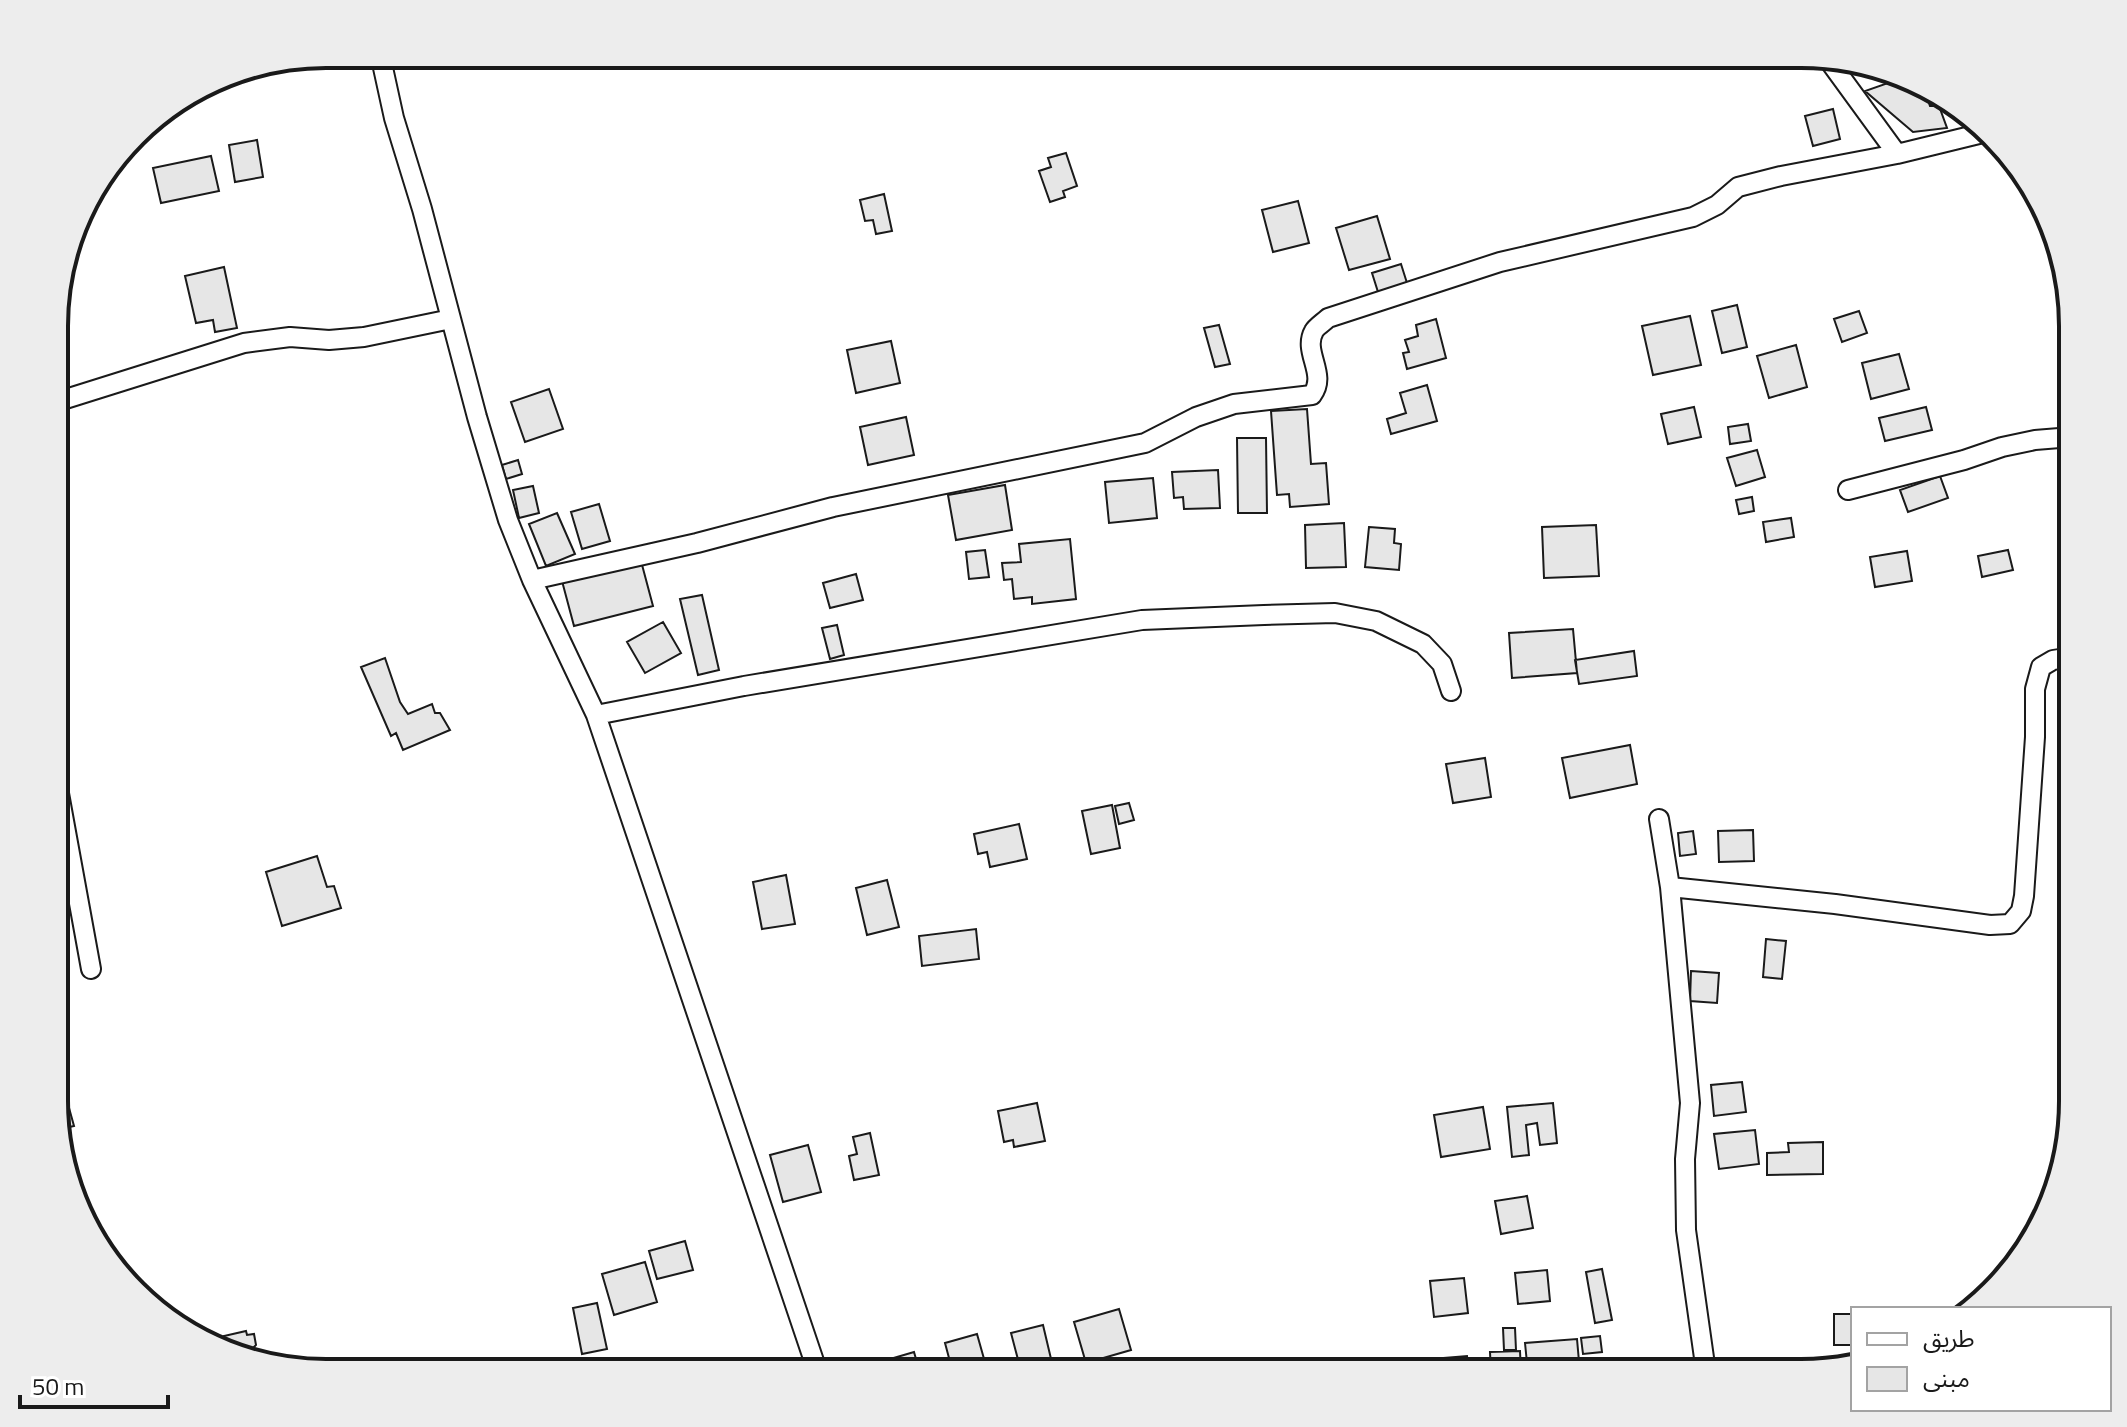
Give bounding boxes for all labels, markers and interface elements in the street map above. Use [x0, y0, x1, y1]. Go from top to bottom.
legend [1851, 1307, 2111, 1411]
text: طريق [1923, 1320, 1975, 1356]
scale bar [20, 1359, 168, 1409]
text: مبنى [1923, 1360, 1970, 1396]
text: 50 m [32, 1368, 84, 1404]

